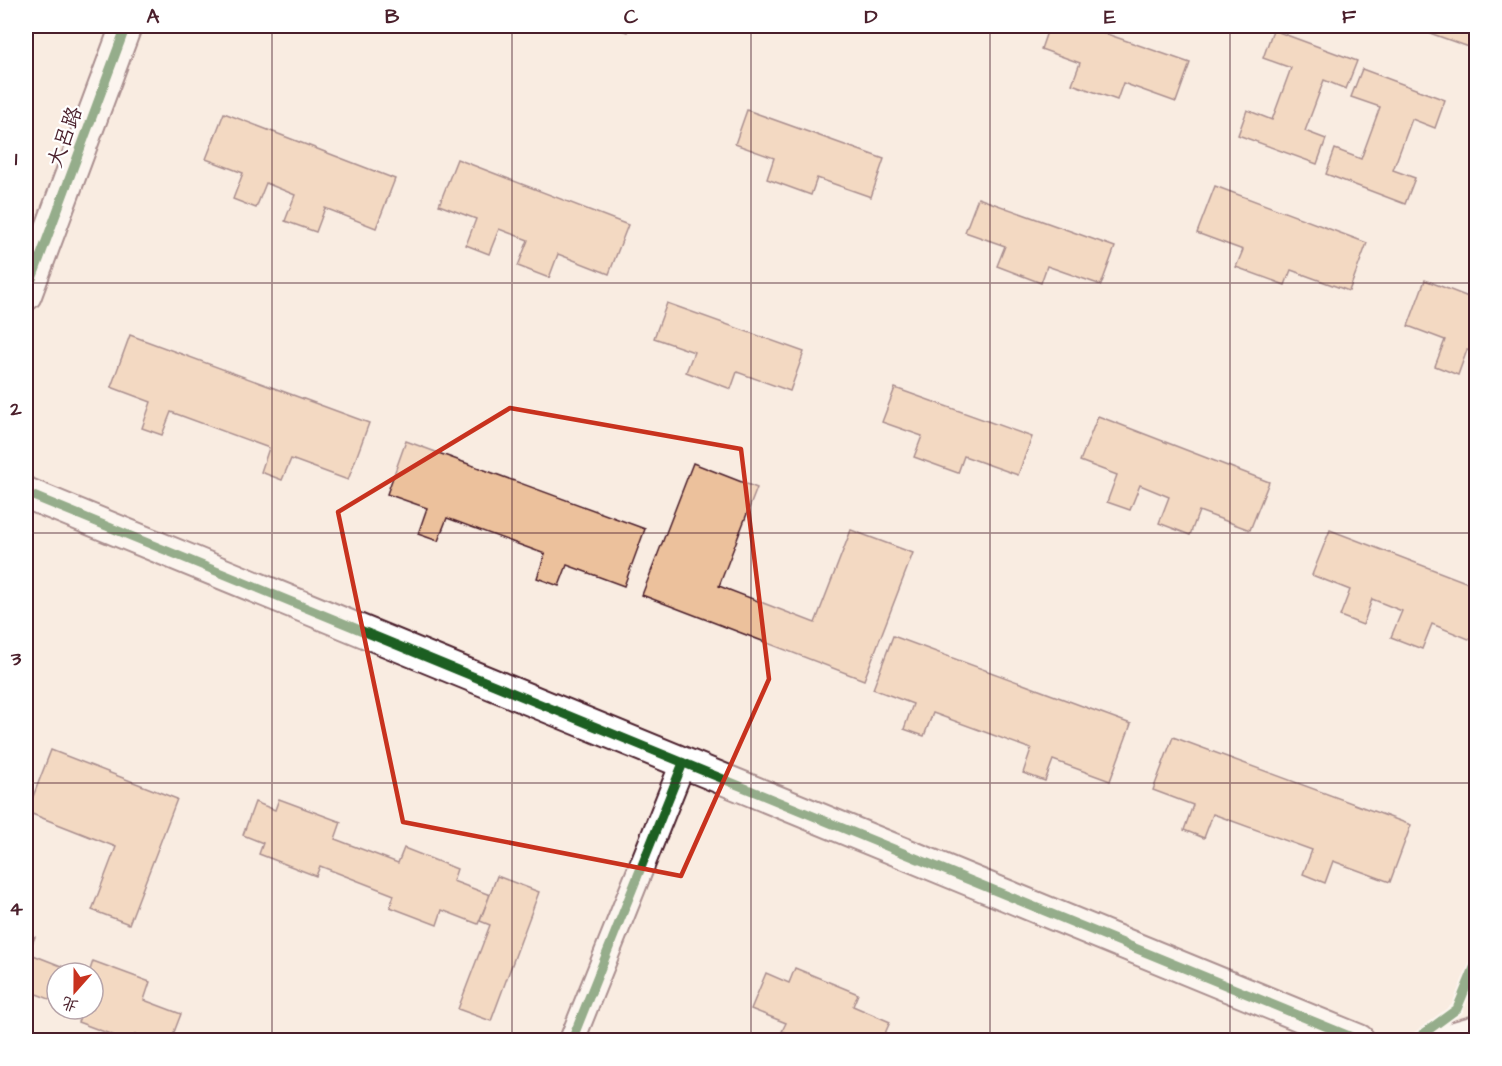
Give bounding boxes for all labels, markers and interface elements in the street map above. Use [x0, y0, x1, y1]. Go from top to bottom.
text: A [147, 3, 160, 31]
text: B [385, 3, 400, 31]
text: C [624, 3, 639, 31]
text: D [865, 3, 878, 31]
text: E [1104, 3, 1116, 31]
text: F [1342, 3, 1357, 31]
street label: 大吕路 [41, 102, 89, 172]
text: 1 [15, 145, 18, 173]
text: 2 [9, 395, 22, 423]
text: 3 [10, 645, 22, 673]
text: 4 [9, 895, 23, 923]
north arrow [45, 961, 105, 1021]
text: 北 [59, 991, 81, 1017]

